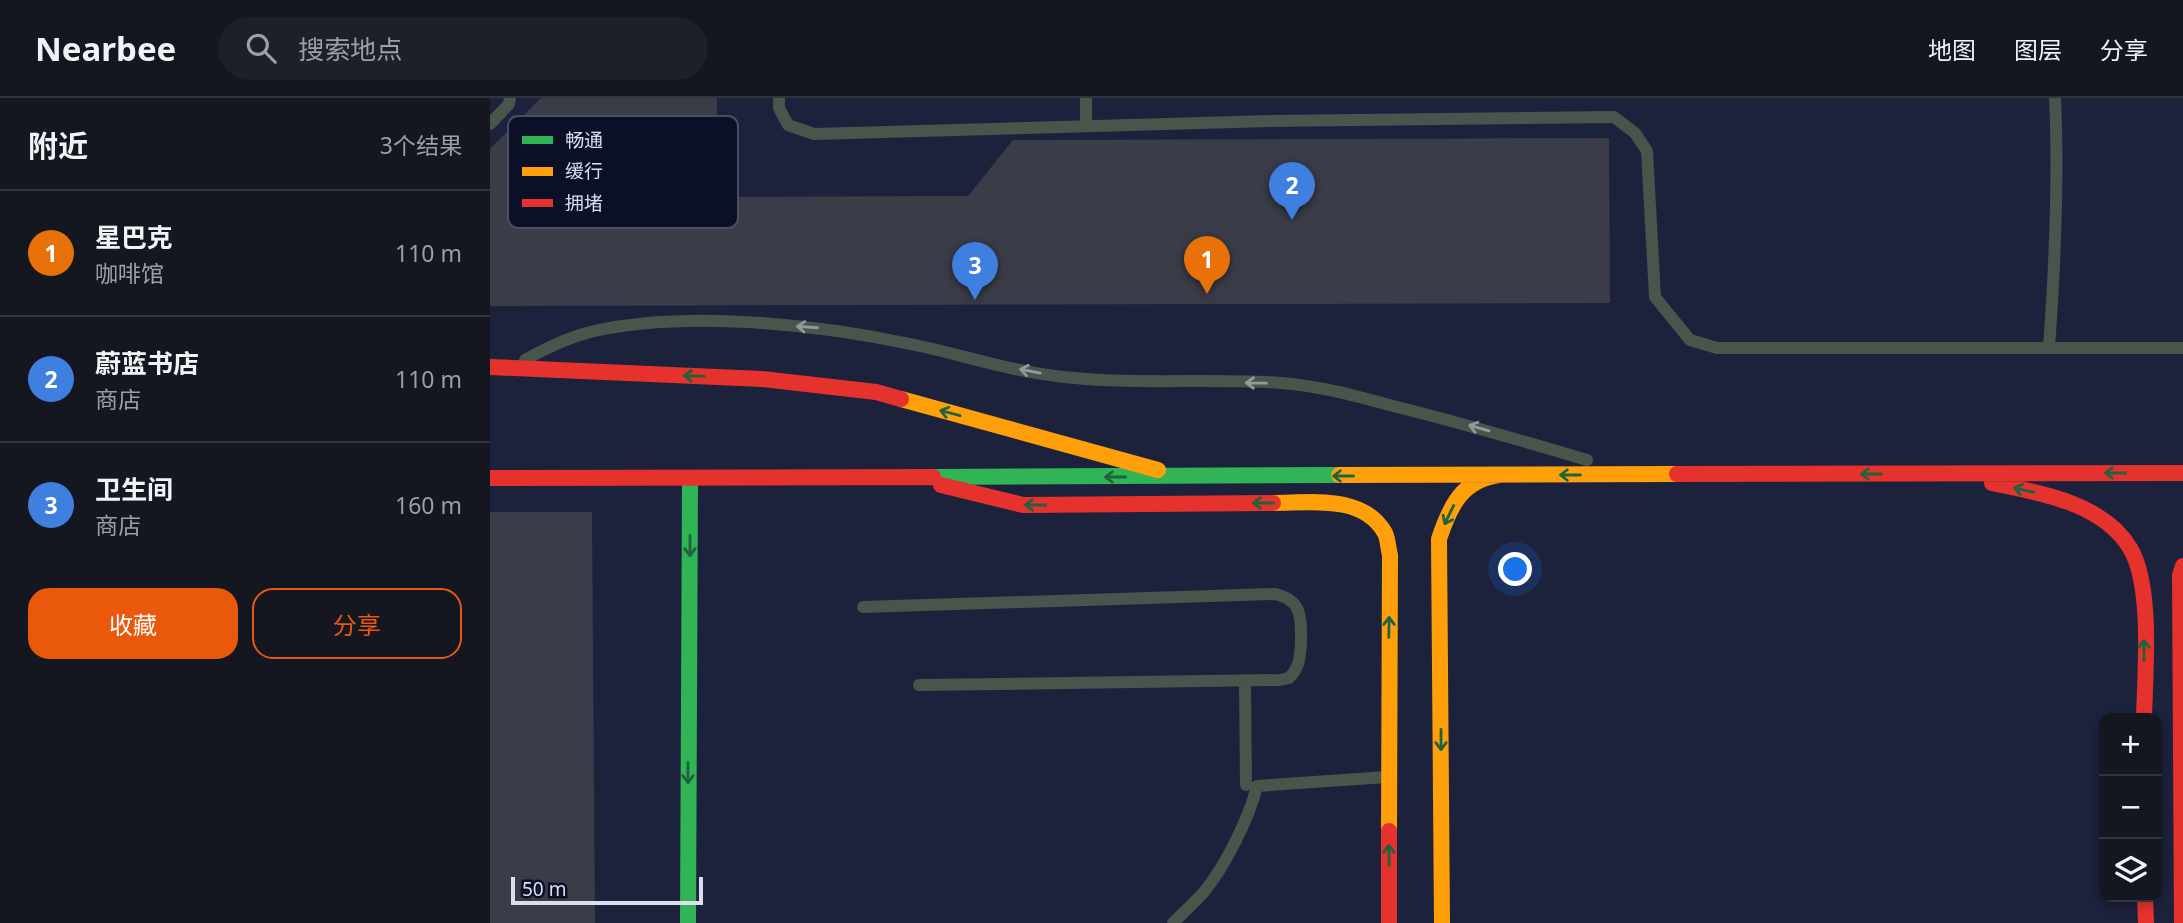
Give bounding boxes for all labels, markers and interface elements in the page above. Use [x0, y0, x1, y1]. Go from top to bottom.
search box [218, 17, 708, 80]
text: Nearbee [35, 26, 176, 71]
icon: search [242, 29, 280, 67]
text: 搜索地点 [298, 31, 402, 67]
text: 地图 [1928, 33, 1976, 66]
text: 图层 [2014, 33, 2062, 66]
text: 分享 [2100, 33, 2148, 66]
legend [508, 116, 738, 228]
text: 附近 [28, 125, 88, 166]
text: 畅通 [565, 127, 603, 153]
text: 3个结果 [380, 129, 462, 161]
text: 缓行 [565, 158, 603, 184]
pin: 2 [1269, 162, 1315, 220]
text: 拥堵 [565, 190, 603, 216]
text: 星巴克 [95, 219, 173, 255]
pin: 1 [1184, 236, 1230, 294]
text: 1 [44, 237, 58, 269]
text: 110 m [395, 237, 462, 269]
pin: 3 [952, 242, 998, 300]
text: 咖啡馆 [95, 257, 164, 289]
one-way arrow [796, 320, 818, 333]
text: 蔚蓝书店 [95, 345, 199, 381]
text: 2 [44, 363, 58, 395]
text: 110 m [395, 363, 462, 395]
one-way arrow [1019, 363, 1042, 377]
one-way arrow [682, 369, 705, 382]
one-way arrow [1245, 376, 1268, 390]
text: 商店 [95, 383, 141, 415]
one-way arrow [940, 405, 962, 418]
one-way arrow [1468, 421, 1490, 434]
one-way arrow [1860, 467, 1883, 481]
one-way arrow [2104, 467, 2127, 480]
one-way arrow [1559, 468, 1582, 482]
one-way arrow [1331, 469, 1354, 483]
one-way arrow [1104, 470, 1127, 483]
text: 卫生间 [95, 471, 173, 507]
one-way arrow [2014, 483, 2036, 496]
text: 3 [44, 489, 58, 521]
text: 160 m [395, 489, 462, 521]
one-way arrow [1251, 496, 1274, 510]
one-way arrow [1024, 498, 1047, 512]
one-way arrow [1441, 504, 1455, 525]
text: 商店 [95, 509, 141, 541]
one-way arrow [683, 534, 696, 557]
your location [1498, 552, 1532, 586]
button: 收藏 [28, 588, 238, 659]
button: 分享 [252, 588, 462, 659]
one-way arrow [1382, 616, 1396, 639]
one-way arrow [2137, 639, 2151, 662]
map controls [2099, 713, 2162, 902]
button: + [2099, 713, 2162, 776]
one-way arrow [1434, 729, 1447, 752]
one-way arrow [681, 762, 695, 785]
button: − [2099, 776, 2162, 839]
button: layers [2099, 839, 2162, 902]
one-way arrow [1382, 844, 1395, 867]
scale bar [511, 874, 704, 906]
text: 50 m [522, 876, 566, 902]

